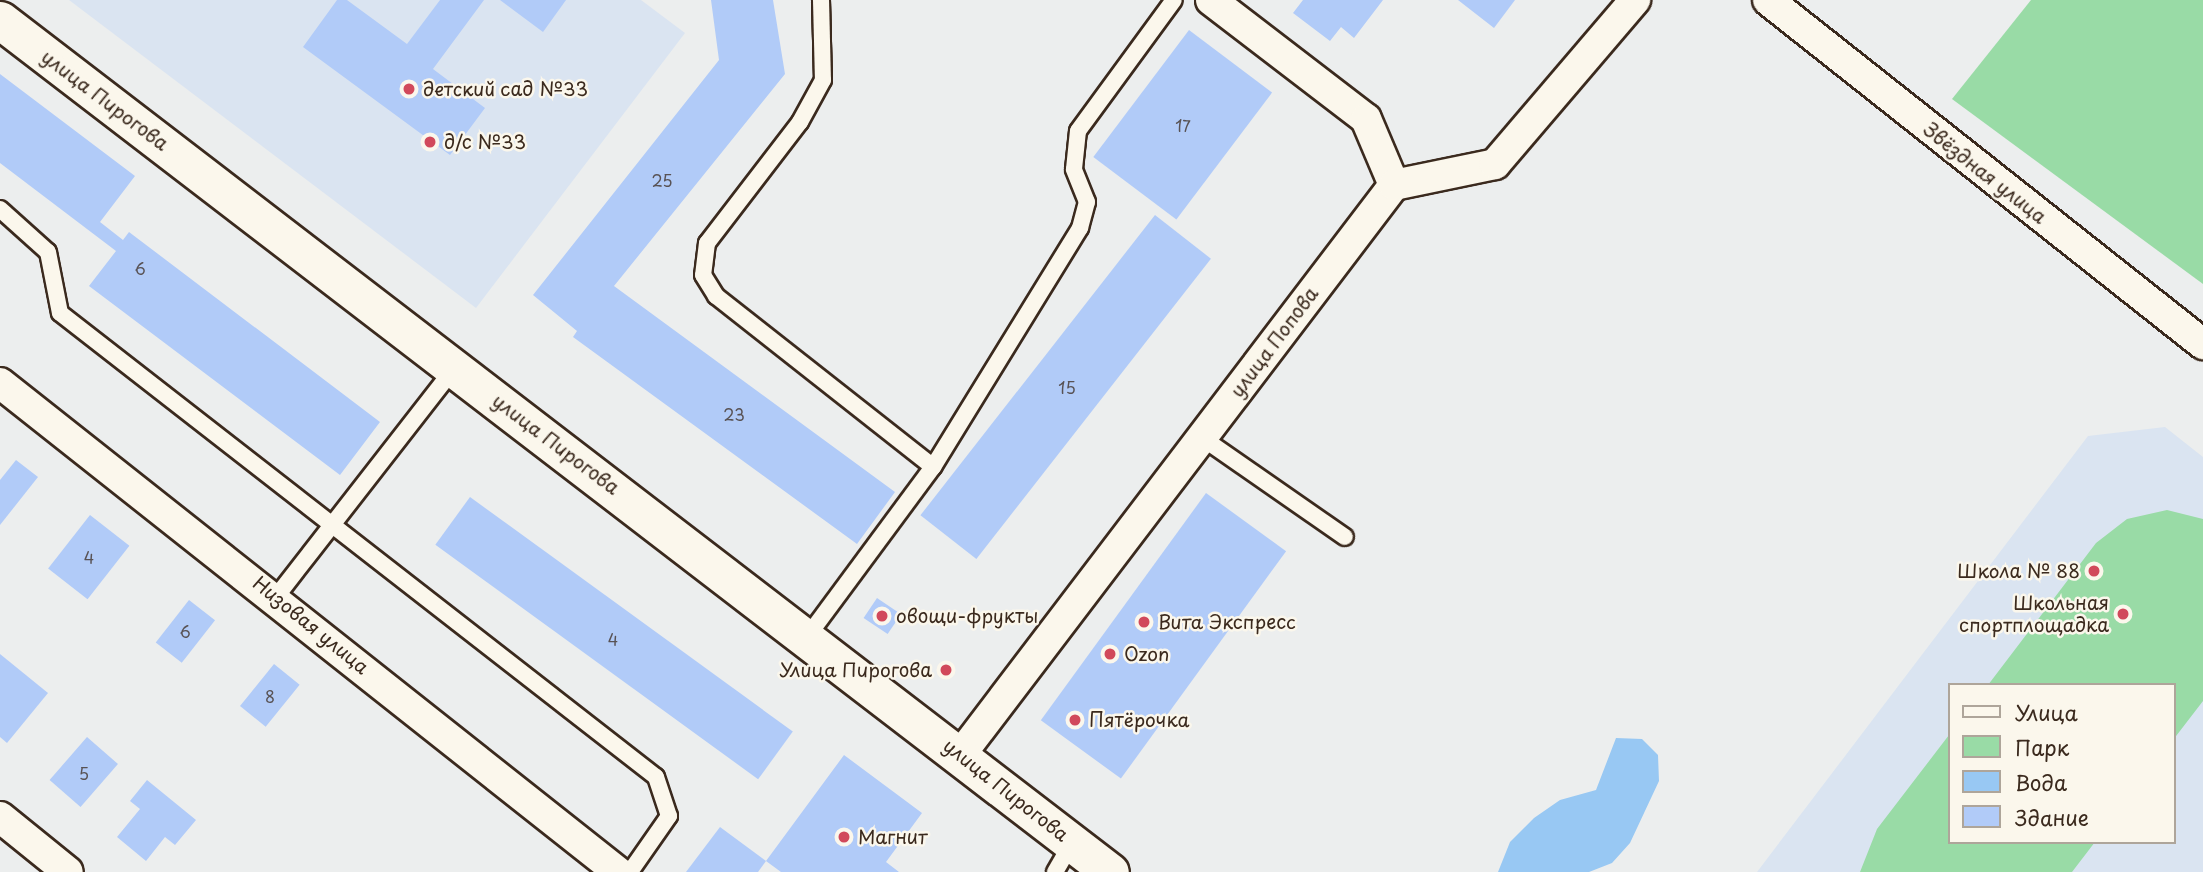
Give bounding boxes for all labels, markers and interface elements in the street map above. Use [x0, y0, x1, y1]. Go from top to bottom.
street label: улица Пирогова [37, 45, 173, 155]
place label: детский сад №33 [423, 78, 589, 100]
marker: детский сад №33 [401, 81, 417, 97]
house number: 17 [1175, 115, 1191, 135]
street label: Звёздная улица [1919, 118, 2051, 228]
place label: д/с №33 [444, 131, 526, 153]
marker: д/с №33 [422, 134, 438, 150]
house number: 25 [651, 170, 673, 190]
house number: 6 [134, 258, 146, 278]
street label: улица Попова [1225, 282, 1323, 402]
house number: 15 [1058, 377, 1076, 397]
street label: улица Пирогова [488, 389, 624, 499]
house number: 23 [723, 404, 745, 424]
house number: 4 [84, 547, 94, 567]
place label: Школа № 88 [1957, 560, 2080, 582]
marker: Школа № 88 [2086, 563, 2102, 579]
street label: Низовая улица [248, 571, 374, 679]
place label: Школьная спортплощадка [1959, 592, 2109, 636]
place label: овощи-фрукты [896, 605, 1038, 627]
marker: Школьная спортплощадка [2115, 606, 2131, 622]
marker: овощи-фрукты [874, 608, 890, 624]
place label: Вита Экспресс [1158, 611, 1296, 633]
marker: Вита Экспресс [1136, 614, 1152, 630]
house number: 6 [179, 621, 191, 641]
house number: 4 [608, 629, 618, 649]
place label: Ozon [1124, 643, 1169, 665]
marker: Ozon [1102, 646, 1118, 662]
place label: Улица Пирогова [779, 659, 932, 681]
marker: Улица Пирогова [938, 662, 954, 678]
legend [1948, 683, 2175, 844]
house number: 8 [265, 686, 275, 706]
text: Улица [2015, 696, 2078, 728]
place label: Пятёрочка [1089, 709, 1190, 731]
marker: Пятёрочка [1067, 712, 1083, 728]
text: Парк [2015, 731, 2069, 763]
street label: улица Пирогова [939, 734, 1073, 846]
house number: 5 [79, 763, 89, 783]
text: Вода [2015, 766, 2067, 798]
text: Здание [2015, 801, 2089, 833]
place label: Магнит [858, 826, 928, 848]
marker: Магнит [836, 829, 852, 845]

